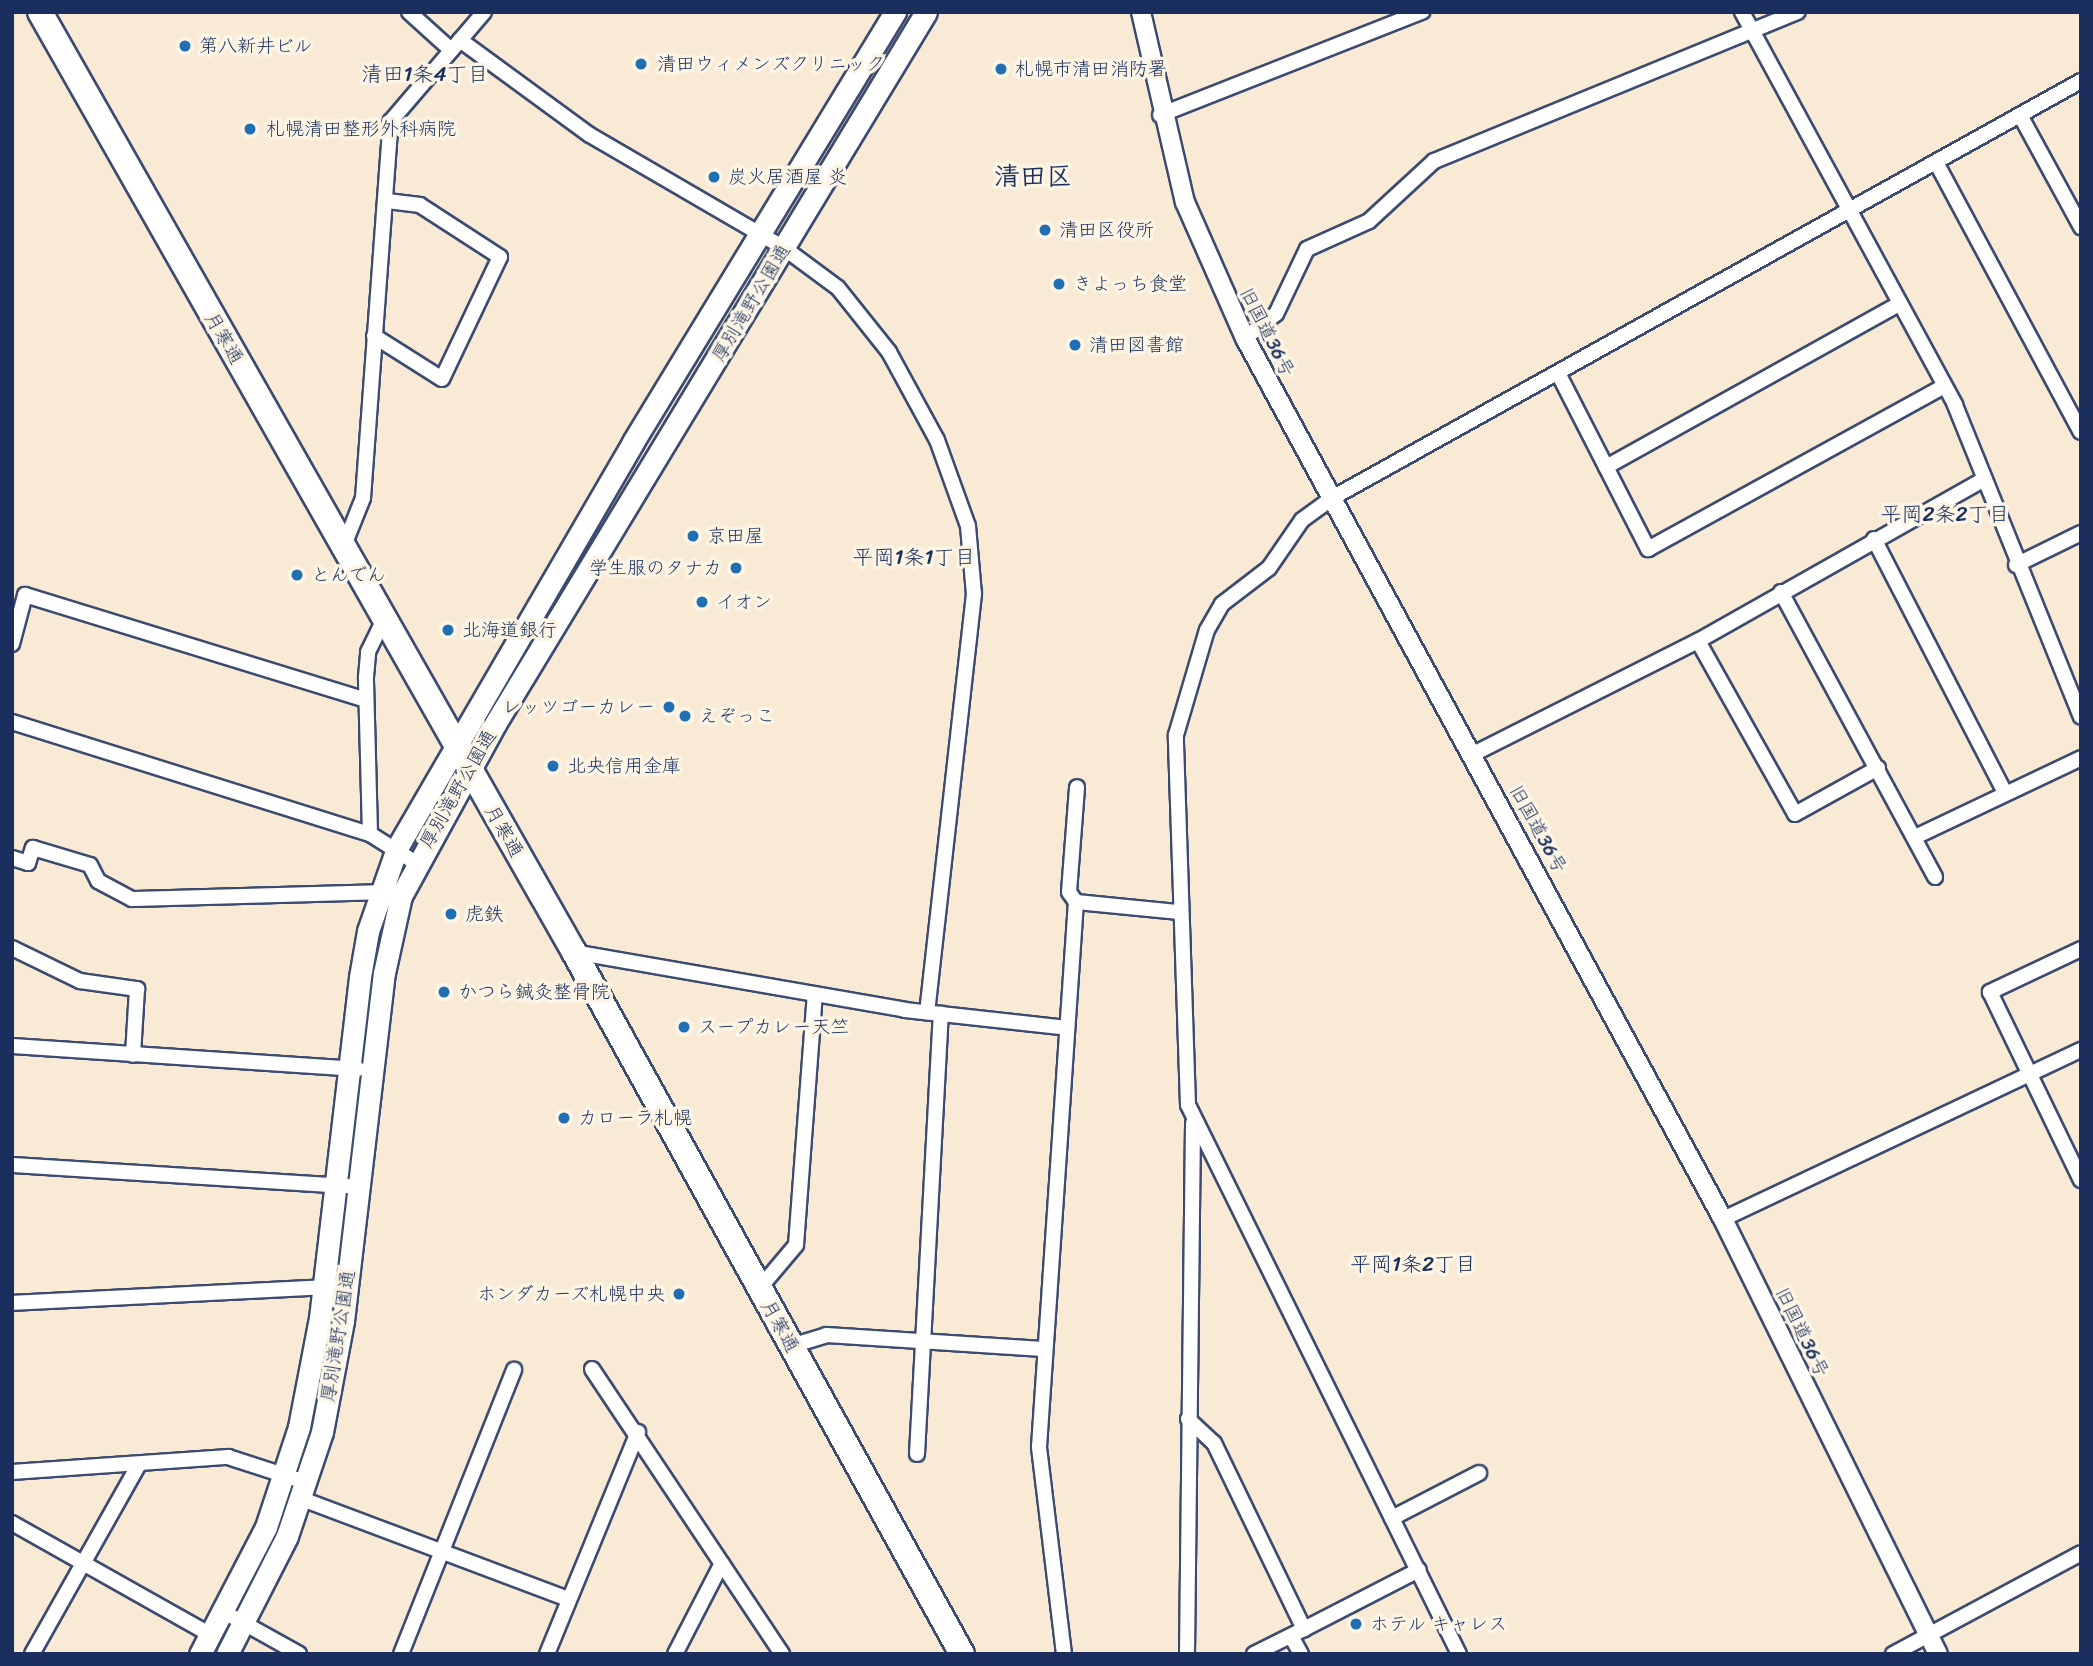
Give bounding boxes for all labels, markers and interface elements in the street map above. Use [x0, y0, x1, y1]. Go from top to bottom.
place label: 第八新井ビル [199, 35, 313, 57]
marker: 第八新井ビル [177, 38, 193, 54]
place label: 清田ウィメンズクリニック [657, 53, 885, 75]
marker: 清田ウィメンズクリニック [631, 54, 651, 74]
place label: 札幌市清田消防署 [1015, 58, 1167, 80]
district label: 清田1条4丁目 [361, 61, 489, 87]
marker: 札幌市清田消防署 [993, 61, 1009, 77]
place label: 札幌清田整形外科病院 [266, 118, 456, 140]
marker: 札幌清田整形外科病院 [240, 119, 260, 139]
district label: 清田区 [994, 161, 1072, 193]
place label: 炭火居酒屋 炎 [728, 166, 847, 188]
marker: 炭火居酒屋 炎 [706, 169, 722, 185]
place label: 清田区役所 [1059, 219, 1154, 241]
marker: 清田区役所 [1037, 222, 1053, 238]
street label: 厚別滝野公園通 [707, 240, 795, 366]
place label: きよっち食堂 [1073, 273, 1187, 295]
marker: きよっち食堂 [1051, 276, 1067, 292]
street label: 旧国道36号 [1235, 284, 1299, 380]
street label: 月寒通 [200, 308, 248, 368]
place label: 清田図書館 [1089, 334, 1184, 356]
marker: 清田図書館 [1067, 337, 1083, 353]
district label: 平岡2条2丁目 [1880, 501, 2010, 527]
place label: 京田屋 [707, 525, 764, 547]
marker: 京田屋 [685, 528, 701, 544]
district label: 平岡1条1丁目 [852, 544, 976, 570]
place label: 学生服のタナカ [589, 557, 722, 579]
marker: 学生服のタナカ [728, 560, 744, 576]
place label: とんでん [311, 564, 387, 586]
marker: とんでん [289, 567, 305, 583]
place label: イオン [716, 591, 773, 613]
marker: イオン [694, 594, 710, 610]
place label: 北海道銀行 [462, 619, 557, 641]
marker: 北海道銀行 [440, 622, 456, 638]
place label: レッツゴーカレー [502, 696, 655, 718]
marker: レッツゴーカレー [661, 699, 677, 715]
place label: えぞっこ [699, 705, 775, 727]
marker: えぞっこ [677, 708, 693, 724]
street label: 厚別滝野公園通 [415, 726, 501, 852]
place label: 北央信用金庫 [567, 755, 681, 777]
marker: 北央信用金庫 [545, 758, 561, 774]
street label: 旧国道36号 [1504, 781, 1572, 877]
street label: 月寒通 [480, 801, 528, 861]
place label: 虎鉄 [465, 903, 503, 925]
marker: 虎鉄 [443, 906, 459, 922]
place label: かつら鍼灸整骨院 [458, 981, 610, 1003]
marker: かつら鍼灸整骨院 [436, 984, 452, 1000]
place label: スープカレー天竺 [698, 1016, 850, 1038]
marker: スープカレー天竺 [676, 1019, 692, 1035]
place label: カローラ札幌 [578, 1107, 692, 1129]
marker: カローラ札幌 [556, 1110, 572, 1126]
district label: 平岡1条2丁目 [1350, 1251, 1476, 1277]
street label: 厚別滝野公園通 [316, 1269, 360, 1403]
place label: ホンダカーズ札幌中央 [475, 1283, 665, 1305]
street label: 旧国道36号 [1770, 1283, 1834, 1381]
marker: ホンダカーズ札幌中央 [671, 1286, 687, 1302]
street label: 月寒通 [756, 1296, 804, 1356]
place label: ホテル キャレス [1370, 1613, 1508, 1635]
marker: ホテル キャレス [1348, 1616, 1364, 1632]

